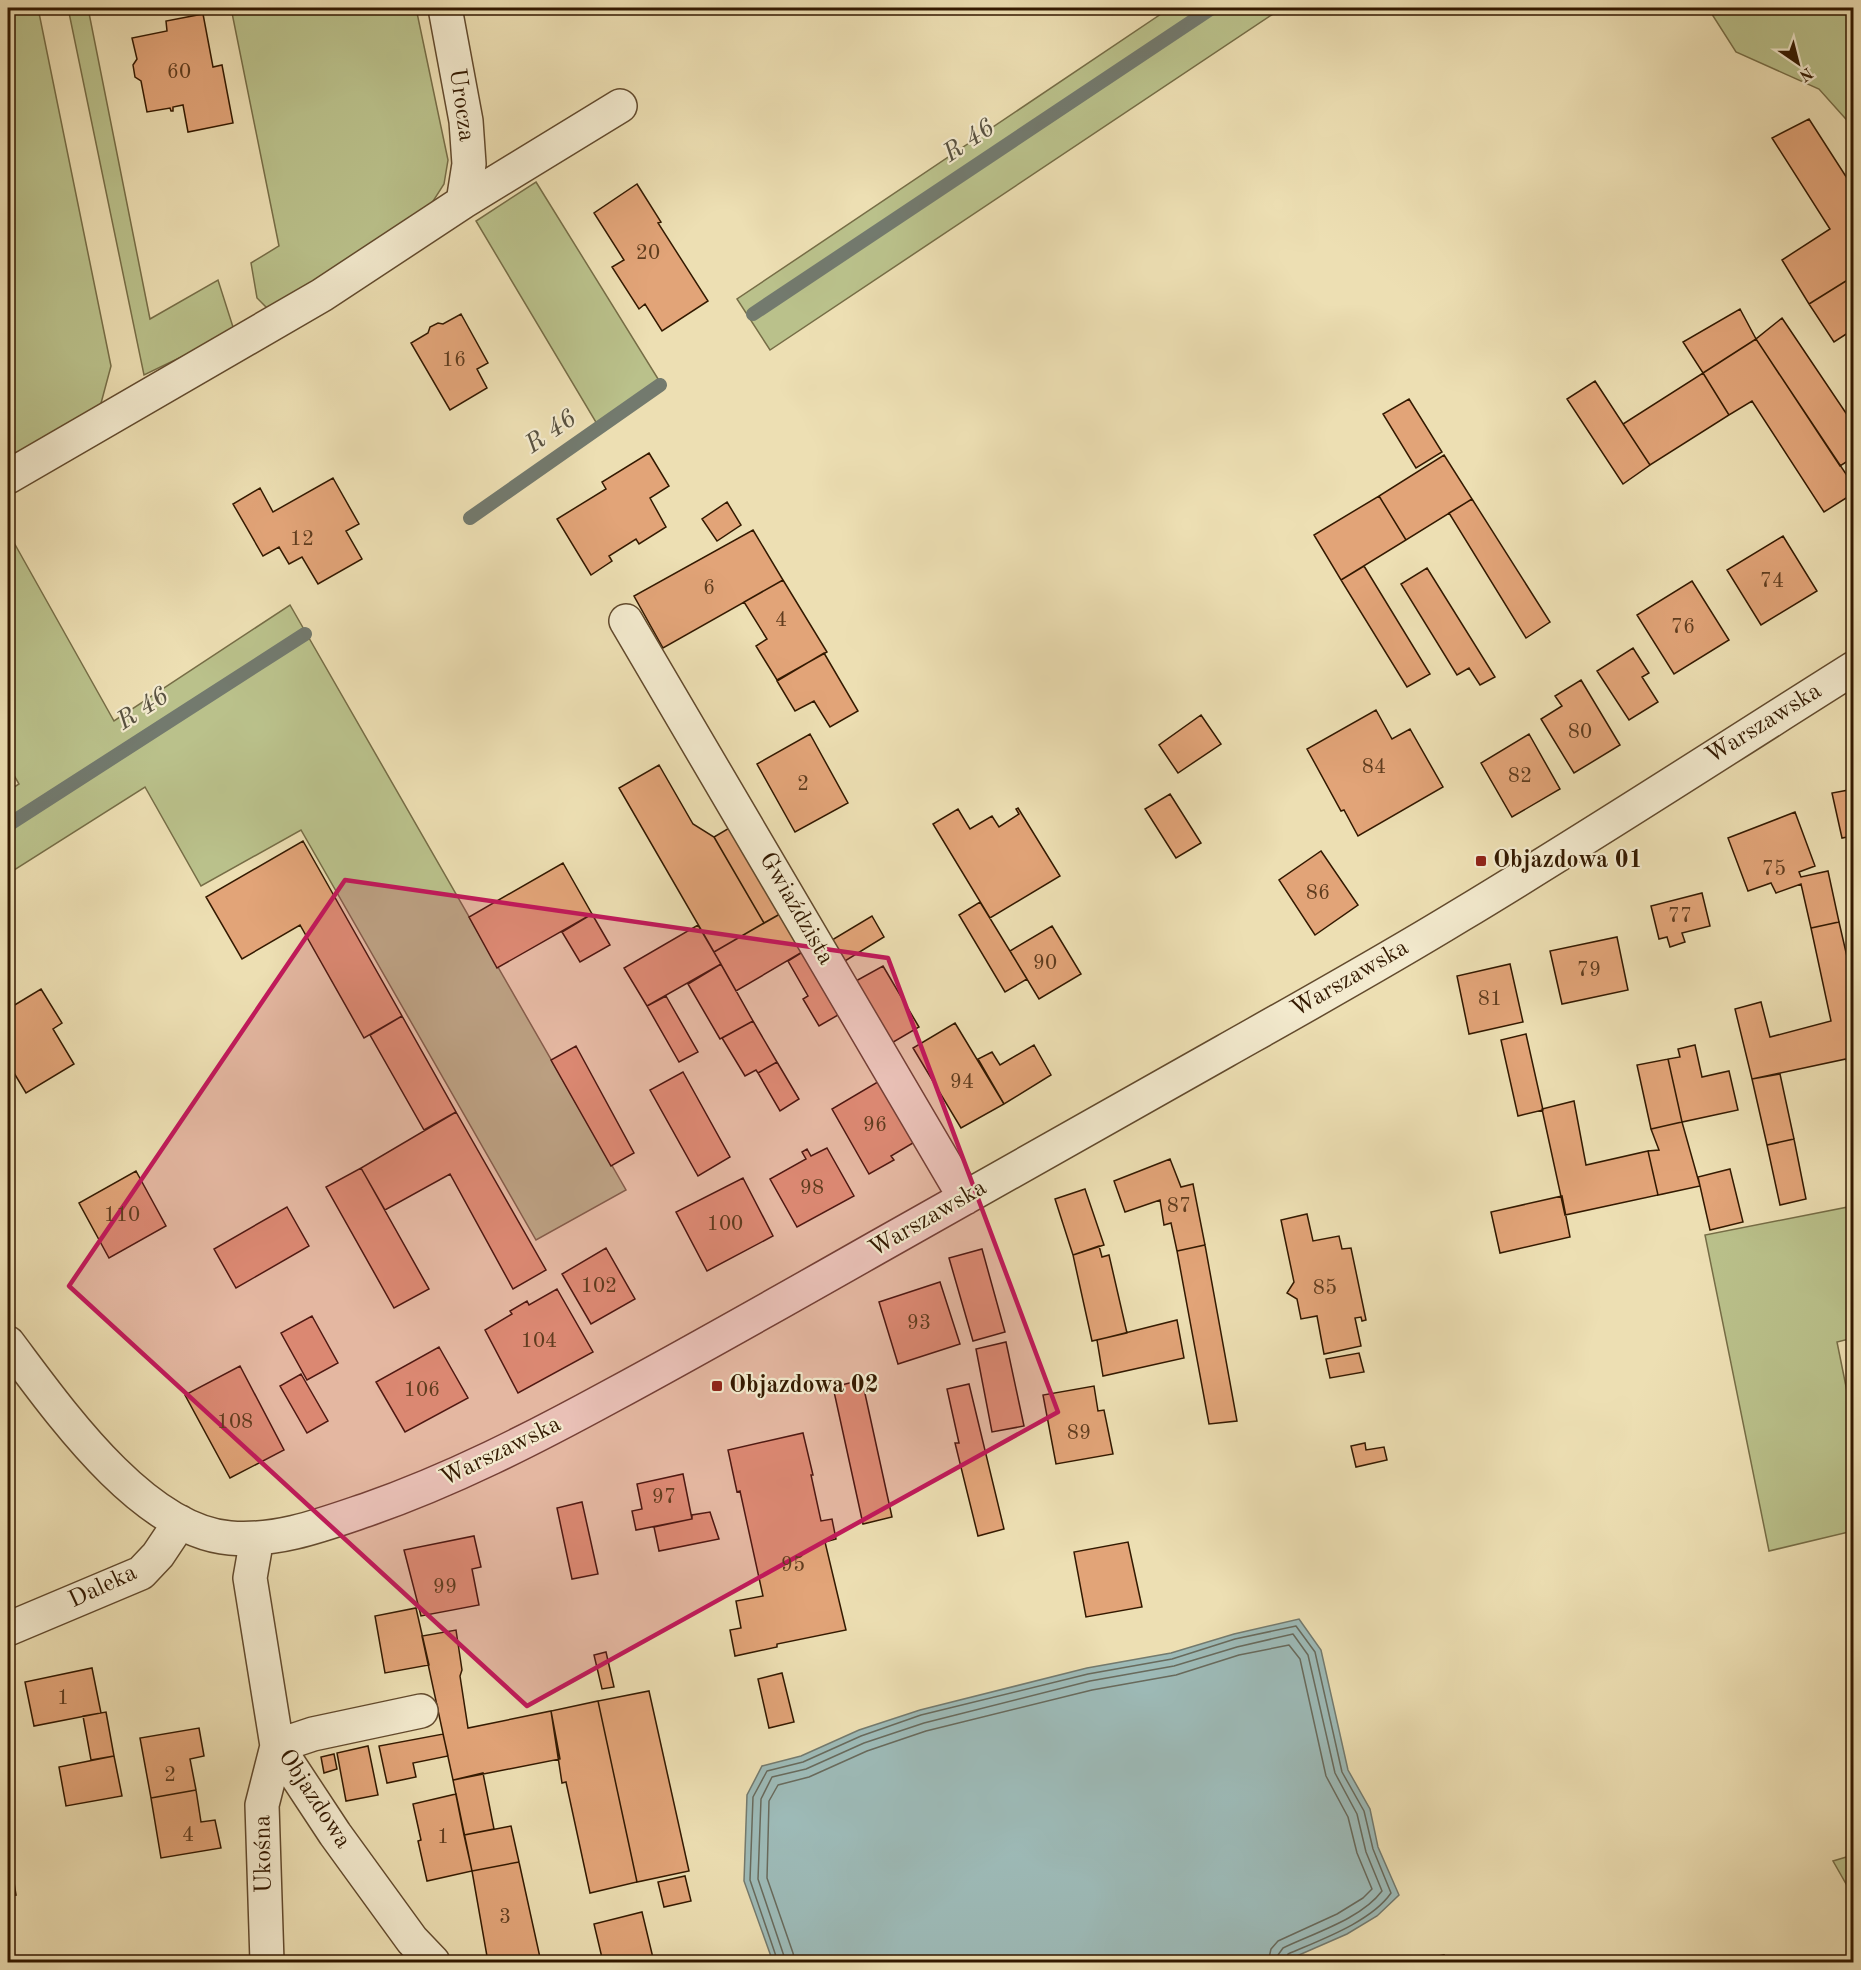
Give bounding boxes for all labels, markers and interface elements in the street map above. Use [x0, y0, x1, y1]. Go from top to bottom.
north arrow [1768, 33, 1828, 93]
house number: 60 [167, 62, 191, 83]
text: N [1795, 64, 1815, 84]
street label: Urocza [444, 67, 478, 143]
water label: R 46 [938, 115, 1000, 168]
house number: 20 [636, 243, 660, 264]
house number: 16 [442, 350, 466, 371]
water label: R 46 [520, 405, 581, 459]
house number: 12 [290, 529, 314, 550]
house number: 74 [1760, 571, 1784, 592]
house number: 6 [703, 578, 715, 599]
house number: 4 [775, 610, 787, 631]
house number: 76 [1671, 617, 1695, 638]
street label: Warszawska [1702, 679, 1826, 769]
water label: R 46 [112, 683, 174, 736]
house number: 80 [1568, 722, 1592, 743]
house number: 84 [1362, 757, 1386, 778]
house number: 82 [1508, 766, 1532, 787]
house number: 2 [797, 774, 809, 795]
street label: Gwiaździsta [754, 849, 838, 969]
place label: Objazdowa 01 [1493, 849, 1643, 873]
marker: Objazdowa 01 [1474, 854, 1488, 868]
house number: 75 [1762, 859, 1786, 880]
house number: 86 [1306, 883, 1330, 904]
house number: 77 [1668, 906, 1692, 927]
street label: Warszawska [1287, 936, 1413, 1022]
house number: 90 [1033, 953, 1057, 974]
house number: 79 [1577, 960, 1601, 981]
house number: 81 [1478, 989, 1502, 1010]
house number: 94 [950, 1072, 974, 1093]
house number: 96 [863, 1115, 887, 1136]
street label: Warszawska [865, 1176, 991, 1262]
house number: 98 [800, 1178, 824, 1199]
house number: 87 [1167, 1196, 1191, 1217]
house number: 110 [104, 1205, 140, 1226]
house number: 100 [707, 1214, 743, 1235]
house number: 102 [581, 1276, 617, 1297]
house number: 85 [1313, 1278, 1337, 1299]
house number: 93 [907, 1313, 931, 1334]
house number: 104 [521, 1331, 557, 1352]
place label: Objazdowa 02 [729, 1374, 879, 1398]
marker: Objazdowa 02 [710, 1379, 724, 1393]
house number: 106 [404, 1380, 440, 1401]
house number: 108 [217, 1412, 253, 1433]
street label: Warszawska [437, 1412, 565, 1492]
house number: 89 [1067, 1423, 1091, 1444]
house number: 97 [652, 1487, 676, 1508]
house number: 95 [781, 1555, 805, 1576]
street label: Daleka [65, 1561, 141, 1613]
house number: 99 [433, 1577, 457, 1598]
house number: 1 [57, 1688, 69, 1709]
street label: Objazdowa [273, 1745, 355, 1853]
house number: 2 [164, 1765, 176, 1786]
street label: Ukośna [251, 1814, 277, 1893]
house number: 4 [182, 1825, 194, 1846]
house number: 1 [437, 1827, 449, 1848]
house number: 3 [499, 1907, 511, 1928]

